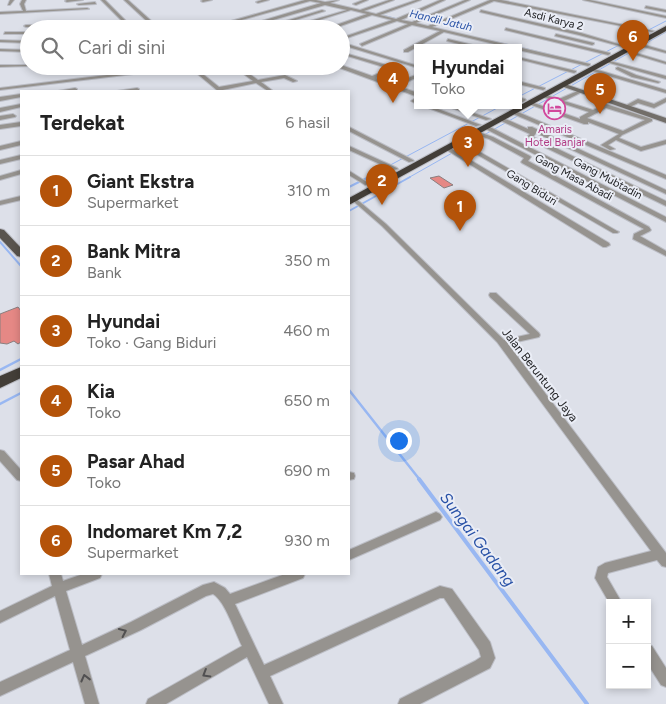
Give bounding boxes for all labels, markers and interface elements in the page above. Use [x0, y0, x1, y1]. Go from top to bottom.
street label: Asdi Karya 2 [523, 6, 585, 33]
water label: Handil Jatuh [408, 7, 473, 34]
search box [20, 20, 350, 75]
pin: 6 [617, 20, 649, 61]
icon: search [38, 34, 66, 62]
text: Cari di sini [78, 36, 165, 59]
popup [414, 44, 522, 109]
text: Hyundai [431, 56, 505, 79]
pin: 4 [377, 62, 409, 103]
pin: 5 [584, 73, 616, 114]
text: Toko [431, 79, 465, 98]
hotel icon: Amaris Hotel Banjar [543, 96, 567, 120]
text: Terdekat [40, 110, 125, 135]
text: 6 hasil [285, 113, 330, 132]
place label: Amaris Hotel Banjar [525, 123, 586, 149]
pin: 3 [452, 126, 484, 167]
street label: Gang Masa Abadi [533, 151, 615, 203]
street label: Gang Mubtadin [571, 155, 644, 202]
pin: 2 [366, 164, 398, 205]
street label: Gang Biduri [504, 167, 560, 208]
text: Giant Ekstra [87, 170, 194, 193]
text: 1 [53, 181, 59, 200]
text: 310 m [287, 181, 330, 200]
pin: 1 [444, 190, 476, 231]
text: Supermarket [87, 193, 179, 212]
text: Bank Mitra [87, 240, 181, 263]
text: 2 [51, 251, 61, 270]
text: 350 m [284, 251, 330, 270]
text: Bank [87, 263, 122, 282]
text: Hyundai [87, 310, 160, 333]
text: 3 [52, 321, 60, 340]
text: 460 m [283, 321, 330, 340]
street label: Jalan Beruntung Jaya [499, 326, 581, 424]
text: Toko · Gang Biduri [87, 333, 216, 352]
text: Kia [87, 380, 115, 403]
text: 4 [51, 391, 61, 410]
text: 650 m [284, 391, 330, 410]
text: Toko [87, 403, 121, 422]
your location [386, 428, 412, 454]
text: Pasar Ahad [87, 450, 185, 473]
text: 5 [51, 461, 61, 480]
text: 690 m [284, 461, 330, 480]
text: Toko [87, 473, 121, 492]
water label: Sungai Gadang [436, 489, 519, 590]
text: Indomaret Km 7,2 [87, 520, 242, 543]
text: 6 [51, 531, 61, 550]
text: 930 m [284, 531, 330, 550]
text: Supermarket [87, 543, 179, 562]
map controls [606, 599, 651, 689]
button: + [606, 599, 651, 644]
one-way arrow [118, 627, 127, 638]
button: − [606, 644, 651, 689]
one-way arrow [202, 668, 211, 678]
one-way arrow [80, 673, 91, 682]

